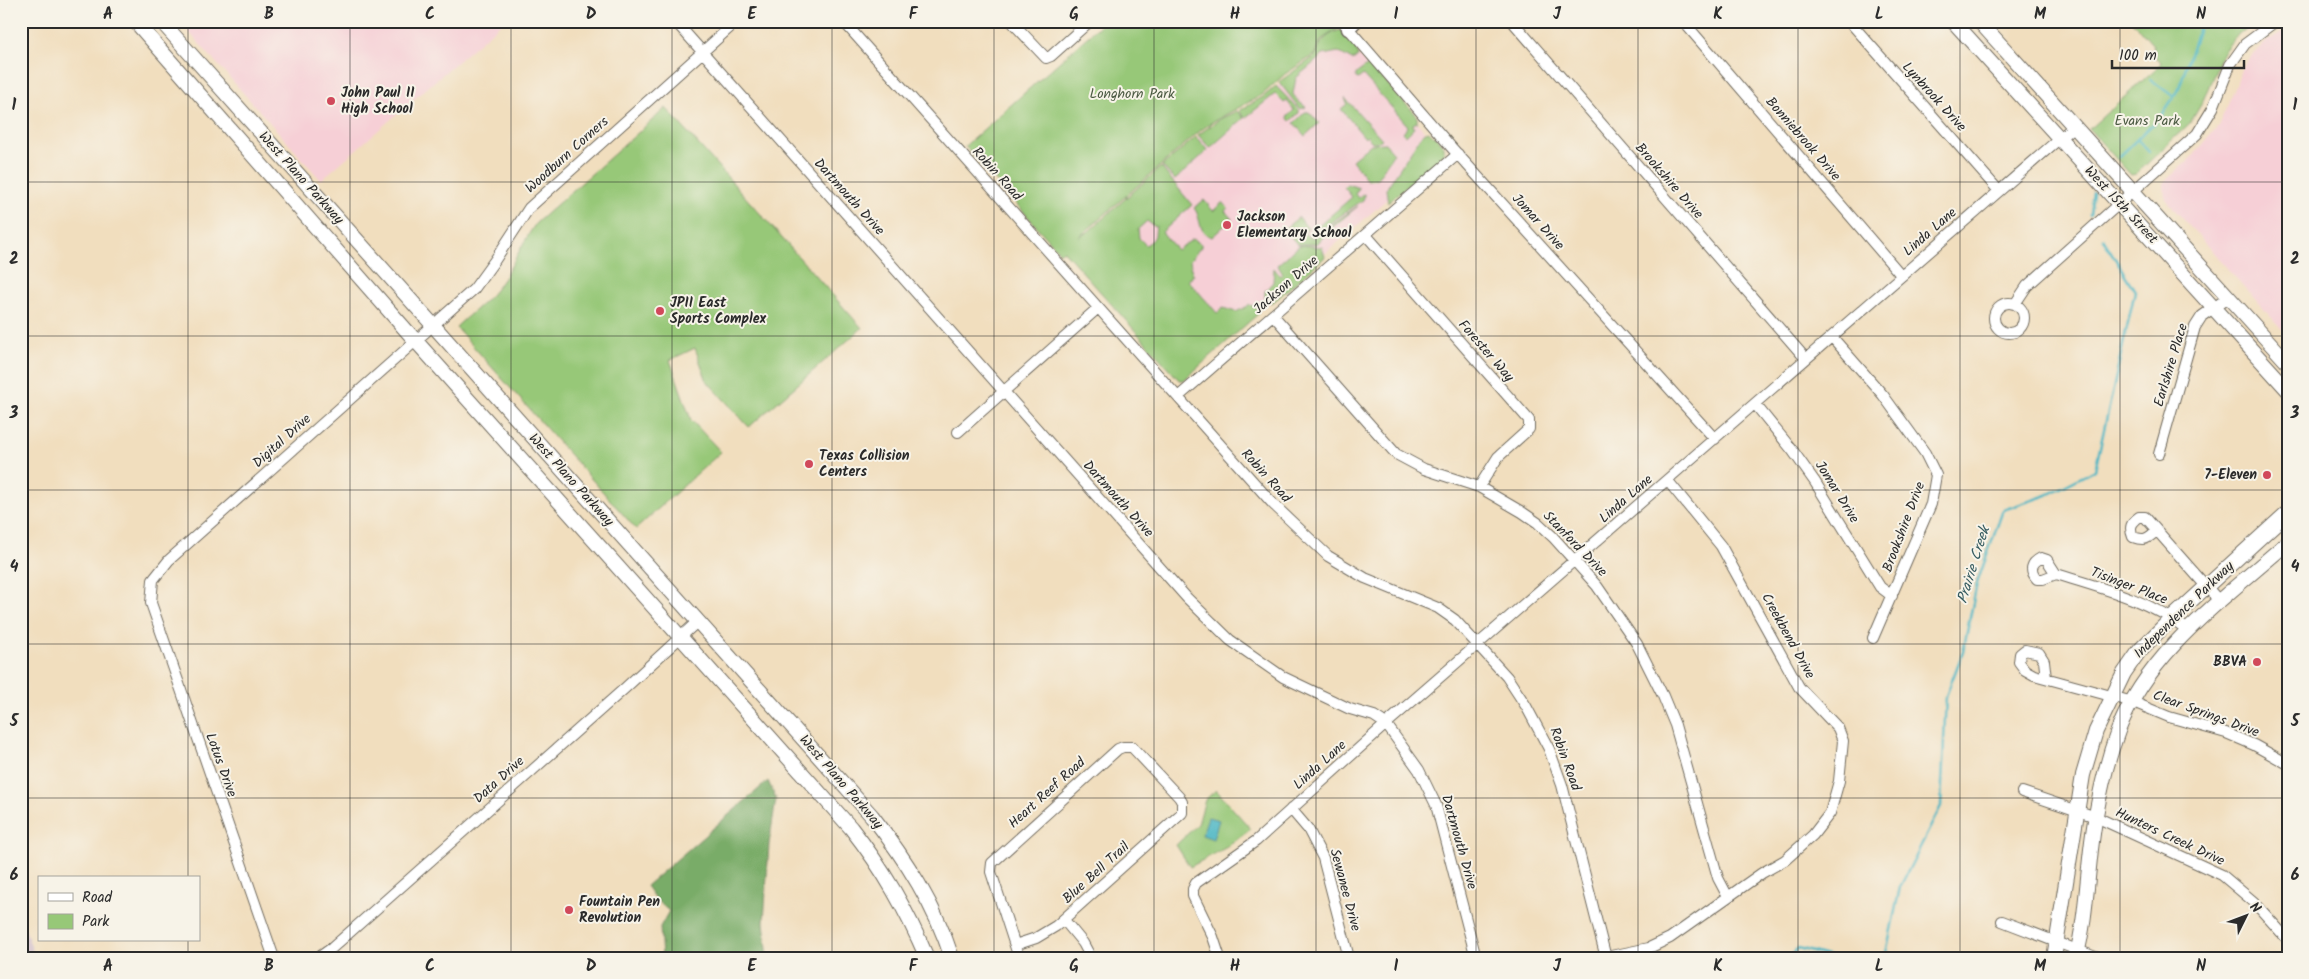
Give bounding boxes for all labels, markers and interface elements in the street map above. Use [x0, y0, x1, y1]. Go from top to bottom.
text: A [103, 2, 113, 27]
text: B [264, 2, 274, 27]
text: C [425, 2, 435, 27]
text: D [586, 2, 597, 27]
text: E [748, 2, 758, 27]
text: F [909, 2, 919, 27]
text: G [1069, 2, 1079, 27]
text: H [1230, 2, 1240, 27]
text: I [1394, 2, 1399, 27]
text: J [1553, 2, 1562, 27]
text: K [1713, 2, 1723, 27]
text: L [1875, 2, 1883, 27]
text: M [2034, 2, 2047, 27]
text: N [2196, 2, 2206, 27]
scale bar [2112, 38, 2244, 70]
text: 100 m [2119, 44, 2157, 68]
street label: Lynbrook Drive [1896, 57, 1972, 137]
place label: John Paul II High School [341, 82, 415, 120]
park label: Longhorn Park [1089, 83, 1175, 105]
street label: Bonniebrook Drive [1760, 92, 1846, 187]
text: 1 [12, 93, 17, 118]
text: 1 [2293, 93, 2298, 118]
marker: John Paul II High School [325, 95, 337, 107]
park label: Evans Park [2114, 110, 2180, 132]
street label: Woodburn Corners [520, 111, 614, 199]
street label: West Plano Parkway [253, 126, 349, 230]
street label: Brookshire Drive [1629, 138, 1709, 225]
street label: Robin Road [967, 142, 1028, 207]
street label: Dartmouth Drive [808, 153, 890, 241]
street label: West 15th Street [2079, 161, 2164, 250]
street label: Jomar Drive [1506, 189, 1570, 256]
street label: Linda Lane [1898, 202, 1962, 262]
place label: Jackson Elementary School [1237, 206, 1352, 244]
marker: Jackson Elementary School [1221, 219, 1233, 231]
text: 2 [9, 247, 19, 272]
text: 2 [2290, 247, 2300, 272]
street label: Jackson Drive [1248, 250, 1324, 320]
place label: JPII East Sports Complex [670, 292, 767, 330]
marker: JPII East Sports Complex [654, 305, 666, 317]
street label: Forester Way [1453, 315, 1520, 387]
street label: Earlshire Place [2148, 320, 2194, 409]
text: 3 [9, 401, 19, 426]
text: 3 [2290, 401, 2300, 426]
street label: Digital Drive [248, 408, 317, 473]
street label: West Plano Parkway [523, 428, 619, 532]
street label: Robin Road [1236, 444, 1297, 509]
place label: Texas Collision Centers [819, 445, 910, 483]
street label: Dartmouth Drive [1077, 455, 1159, 543]
street label: Jomar Drive [1809, 456, 1865, 528]
marker: Texas Collision Centers [803, 458, 815, 470]
place label: 7-Eleven [2204, 464, 2257, 486]
street label: Linda Lane [1594, 469, 1658, 529]
marker: 7-Eleven [2261, 469, 2273, 481]
street label: Brookshire Drive [1877, 478, 1932, 575]
street label: Stanford Drive [1538, 506, 1613, 583]
water label: Prairie Creek [1951, 522, 1998, 607]
text: 4 [10, 555, 19, 580]
text: 4 [2291, 555, 2300, 580]
street label: Independence Parkway [2129, 556, 2240, 664]
street label: Tisinger Place [2087, 561, 2171, 611]
street label: Creekbend Drive [1755, 589, 1821, 684]
place label: BBVA [2213, 651, 2247, 673]
marker: BBVA [2251, 656, 2263, 668]
street label: Clear Springs Drive [2150, 685, 2263, 744]
text: 5 [9, 709, 20, 734]
text: 5 [2290, 709, 2301, 734]
street label: Robin Road [1543, 724, 1587, 795]
street label: Lotus Drive [199, 730, 243, 801]
street label: West Plano Parkway [794, 730, 889, 835]
street label: Linda Lane [1288, 734, 1352, 795]
street label: Data Drive [468, 750, 530, 809]
street label: Heart Reef Road [1003, 751, 1091, 834]
street label: Dartmouth Drive [1435, 792, 1483, 893]
street label: Hunters Creek Drive [2112, 802, 2229, 872]
street label: Blue Bell Trail [1057, 836, 1135, 909]
street label: Sewanee Drive [1323, 846, 1367, 934]
text: 6 [10, 863, 19, 888]
text: 6 [2291, 863, 2300, 888]
legend [38, 876, 200, 942]
text: Road [82, 886, 113, 910]
place label: Fountain Pen Revolution [579, 891, 660, 929]
north arrow [2222, 892, 2272, 942]
text: N [2244, 897, 2266, 919]
marker: Fountain Pen Revolution [563, 904, 575, 916]
text: Park [82, 910, 110, 934]
text: A [103, 954, 113, 979]
text: B [264, 954, 274, 979]
text: C [425, 954, 435, 979]
text: D [586, 954, 597, 979]
text: E [748, 954, 758, 979]
text: F [909, 954, 919, 979]
text: G [1069, 954, 1079, 979]
text: H [1230, 954, 1240, 979]
text: I [1394, 954, 1399, 979]
text: J [1553, 954, 1562, 979]
text: K [1713, 954, 1723, 979]
text: L [1875, 954, 1883, 979]
text: M [2034, 954, 2047, 979]
text: N [2196, 954, 2206, 979]

